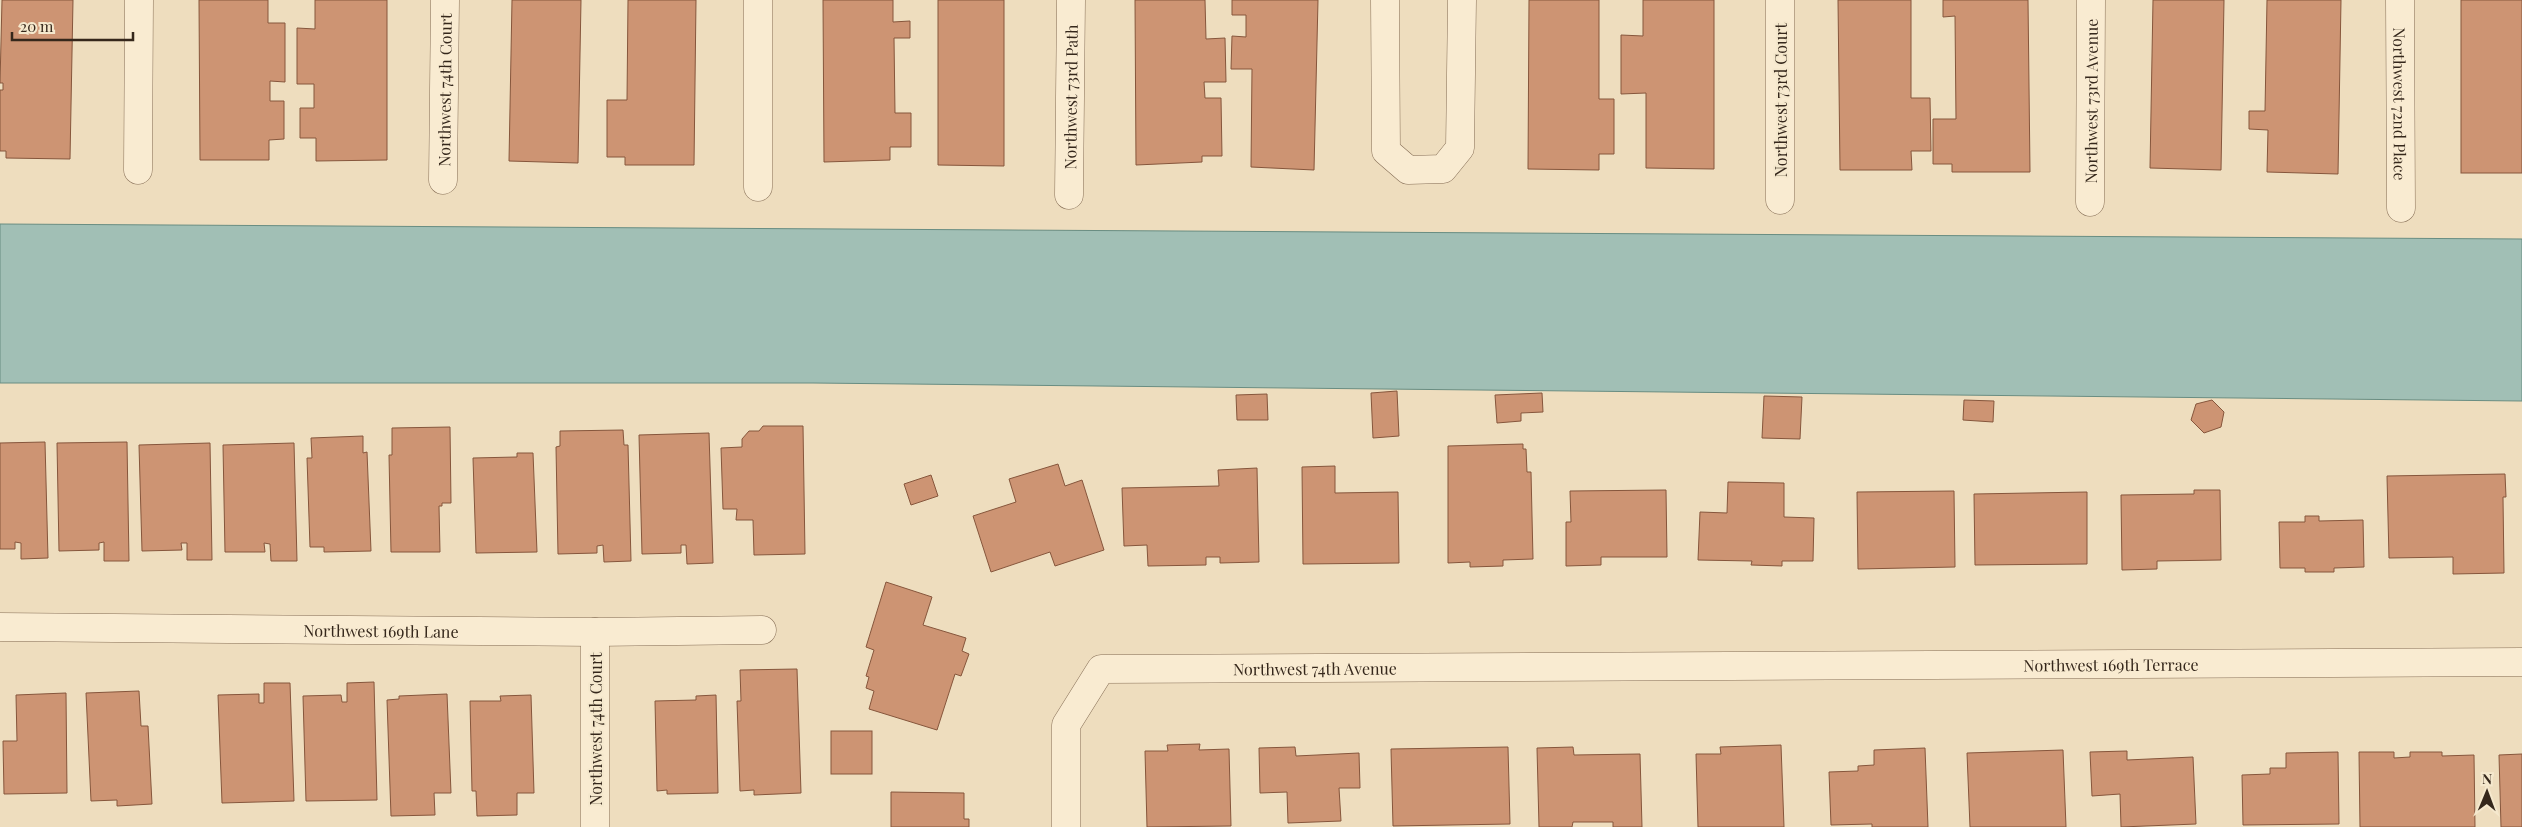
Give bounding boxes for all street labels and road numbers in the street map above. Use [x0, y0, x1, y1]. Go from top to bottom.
street label: Northwest 74th Court [433, 13, 455, 167]
street label: Northwest 73rd Avenue [2080, 19, 2101, 183]
street label: Northwest 73rd Court [1770, 23, 1791, 177]
street label: Northwest 73rd Path [1059, 24, 1081, 170]
street label: Northwest 72nd Place [2390, 27, 2411, 181]
street label: Northwest 169th Lane [303, 619, 459, 641]
street label: Northwest 74th Court [585, 652, 606, 806]
street label: Northwest 169th Terrace [2023, 653, 2199, 675]
street label: Northwest 74th Avenue [1233, 657, 1397, 679]

